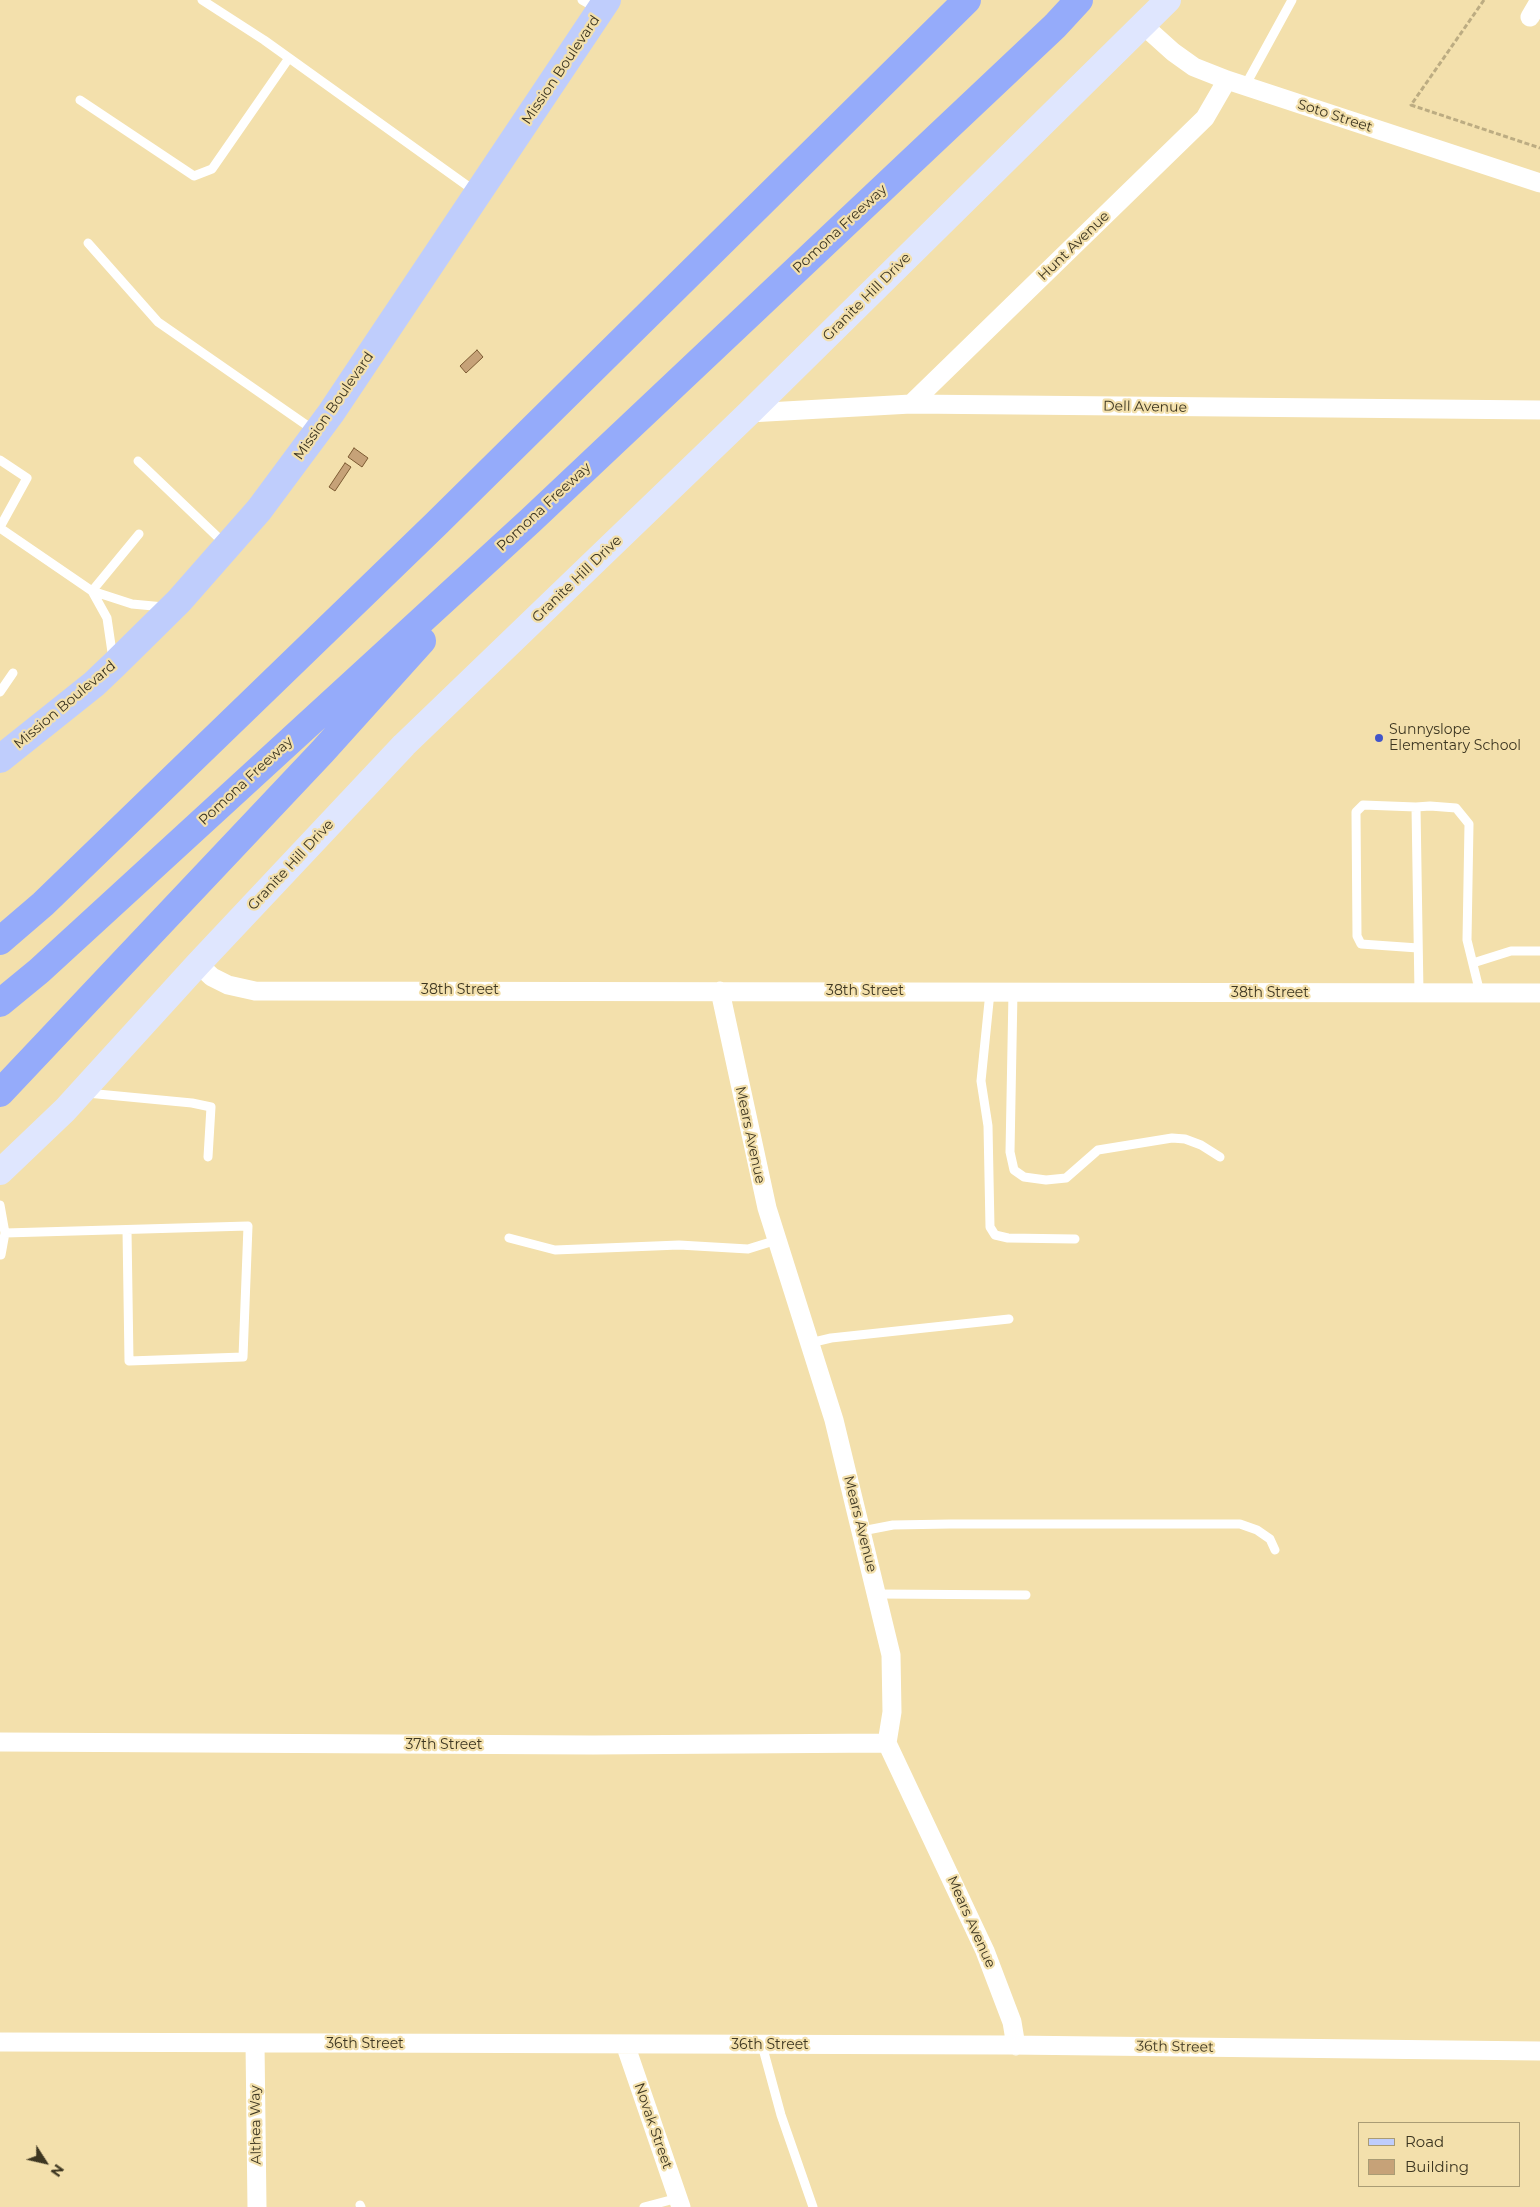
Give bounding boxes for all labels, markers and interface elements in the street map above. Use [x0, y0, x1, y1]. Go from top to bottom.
street label: Mission Boulevard [518, 12, 604, 128]
street label: Soto Street [1296, 96, 1374, 136]
street label: Pomona Freeway [790, 181, 890, 277]
street label: Hunt Avenue [1035, 208, 1113, 284]
street label: Granite Hill Drive [819, 249, 915, 345]
street label: Mission Boulevard [290, 349, 378, 463]
street label: Dell Avenue [1103, 398, 1187, 416]
street label: Pomona Freeway [494, 459, 594, 555]
street label: Granite Hill Drive [529, 532, 625, 626]
street label: Mission Boulevard [11, 657, 119, 753]
place label: Sunnyslope Elementary School [1389, 722, 1521, 754]
marker: Sunnyslope Elementary School [1373, 732, 1385, 744]
street label: Pomona Freeway [196, 733, 296, 829]
street label: Granite Hill Drive [245, 816, 337, 914]
street label: 38th Street [421, 982, 499, 998]
street label: 38th Street [826, 983, 904, 999]
street label: 38th Street [1231, 985, 1309, 1001]
street label: Mears Avenue [732, 1085, 768, 1185]
street label: Mears Avenue [840, 1474, 880, 1574]
street label: 37th Street [406, 1737, 482, 1753]
street label: Mears Avenue [943, 1873, 999, 1971]
street label: 36th Street [326, 2036, 404, 2052]
street label: 36th Street [731, 2037, 809, 2053]
street label: 36th Street [1136, 2038, 1214, 2056]
street label: Novak Street [630, 2081, 676, 2171]
street label: Althea Way [247, 2085, 265, 2165]
legend [1358, 2122, 1520, 2187]
text: Road [1405, 2132, 1444, 2151]
north arrow [20, 2137, 70, 2187]
text: Building [1405, 2157, 1469, 2176]
text: N [47, 2161, 68, 2180]

